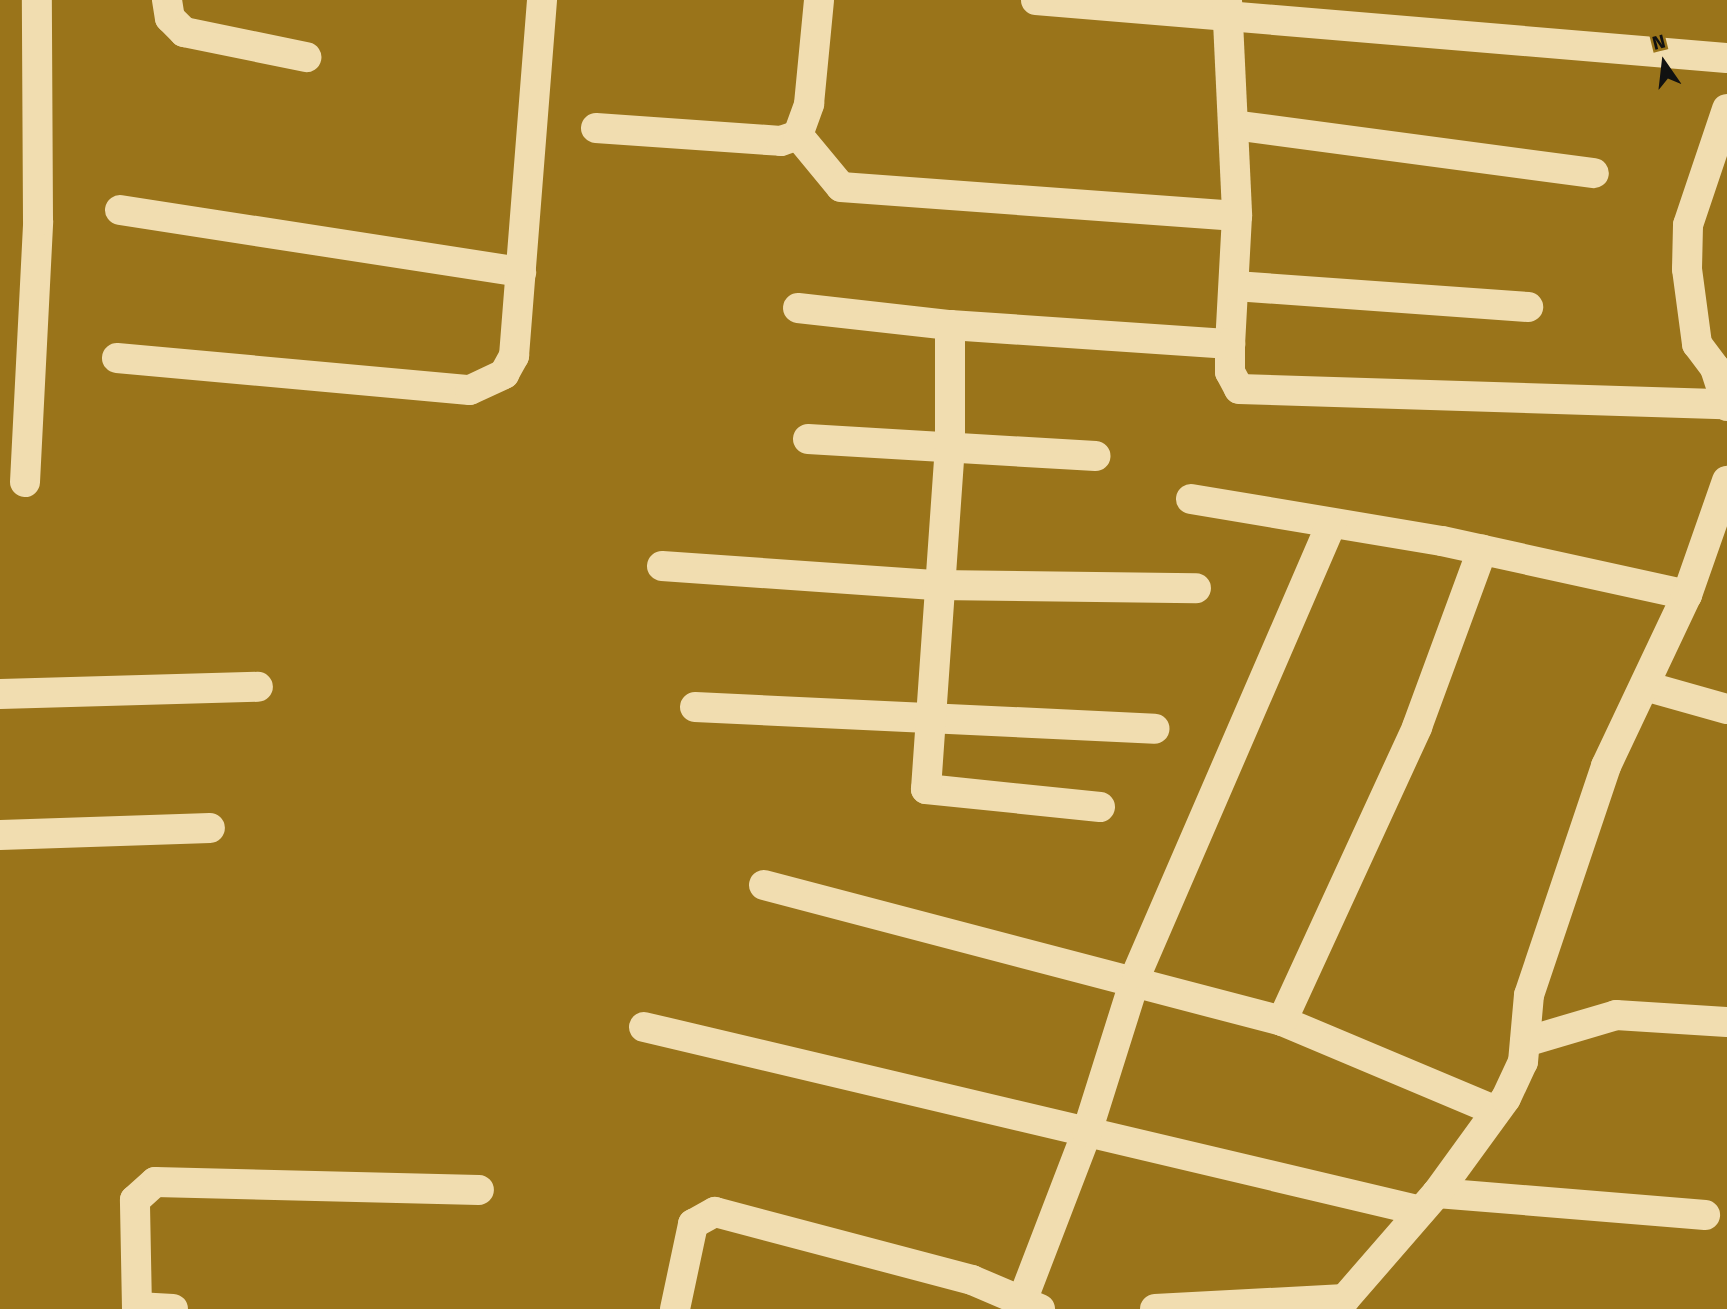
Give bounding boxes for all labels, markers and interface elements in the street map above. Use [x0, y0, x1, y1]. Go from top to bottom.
north arrow [1629, 28, 1699, 98]
text: N [1650, 29, 1668, 55]

